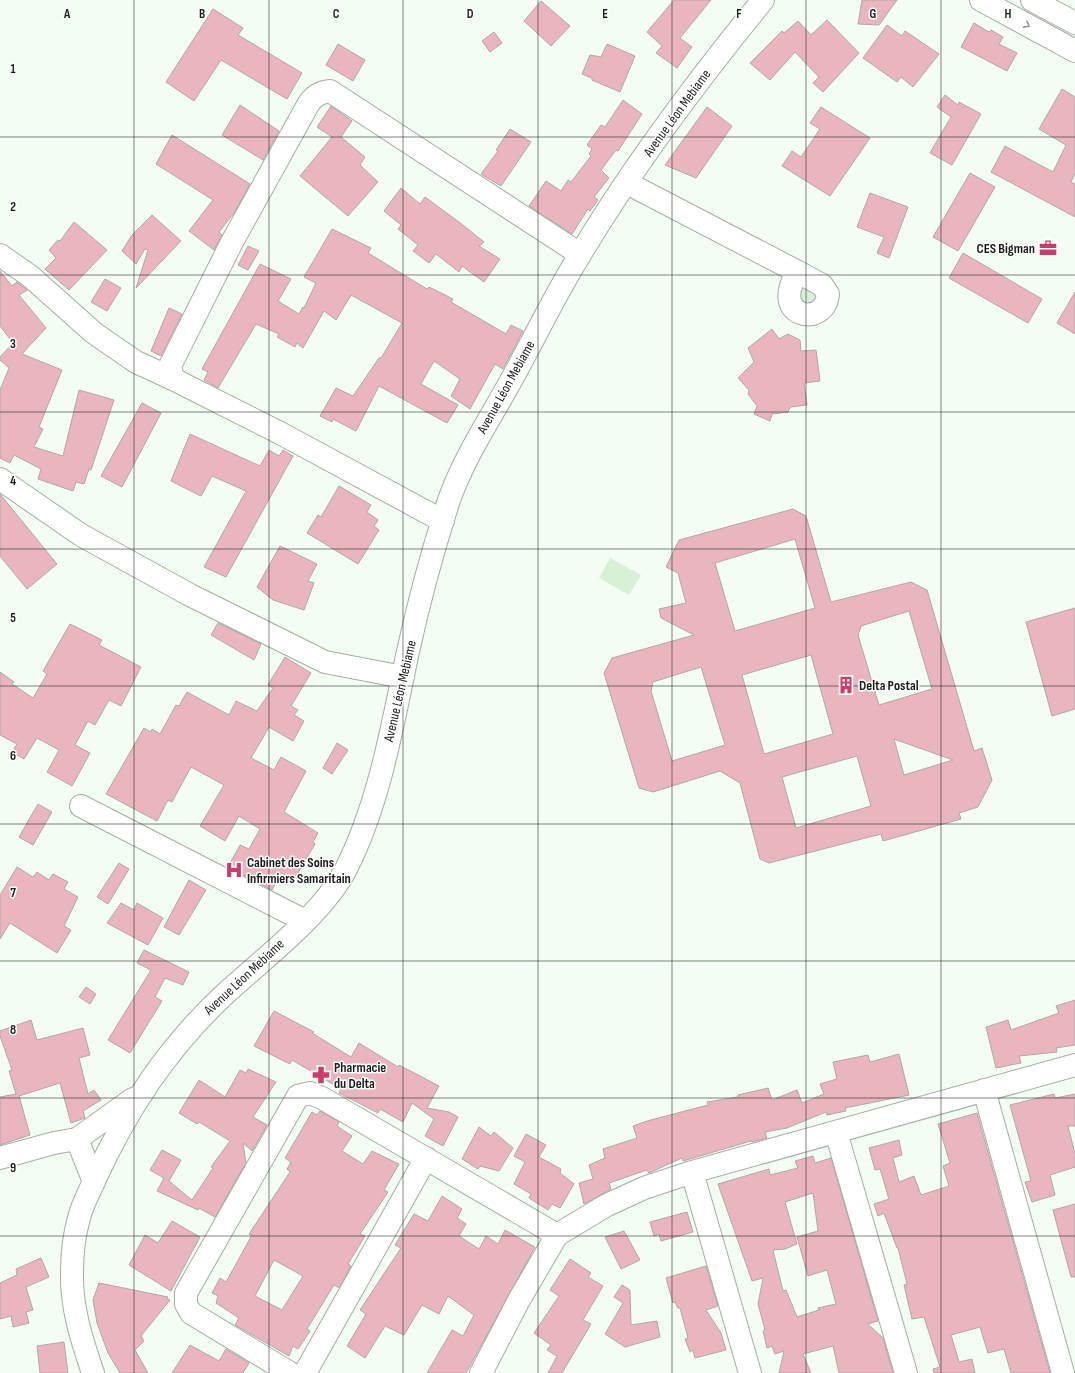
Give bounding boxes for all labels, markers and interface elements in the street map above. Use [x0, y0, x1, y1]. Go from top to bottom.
text: A [63, 6, 71, 22]
text: B [199, 6, 205, 22]
text: C [333, 6, 340, 22]
text: D [467, 6, 474, 22]
text: E [602, 6, 608, 22]
text: F [736, 6, 742, 22]
text: G [870, 6, 877, 22]
text: H [1005, 6, 1012, 22]
one-way arrow [1023, 21, 1030, 28]
text: 1 [10, 61, 16, 77]
street label: Avenue Léon Mebiame [639, 66, 714, 161]
text: 2 [10, 199, 16, 215]
office icon: CES Bigman [1038, 238, 1058, 258]
place label: CES Bigman [977, 240, 1035, 257]
text: 3 [10, 336, 16, 352]
street label: Avenue Léon Mebiame [473, 338, 539, 437]
text: 4 [10, 473, 16, 489]
text: 5 [10, 610, 16, 626]
street label: Avenue Léon Mebiame [380, 639, 420, 744]
building icon: Delta Postal [836, 675, 856, 695]
place label: Delta Postal [859, 677, 919, 694]
text: 6 [10, 748, 16, 764]
place label: Cabinet des Soins Infirmiers Samaritain [247, 854, 351, 887]
hospital icon: Cabinet des Soins Infirmiers Samaritain [224, 860, 244, 880]
text: 7 [10, 885, 16, 901]
street label: Avenue Léon Mebiame [200, 935, 288, 1019]
text: 8 [10, 1022, 16, 1038]
place label: Pharmacie du Delta [334, 1059, 386, 1092]
pharmacy icon: Pharmacie du Delta [311, 1065, 331, 1085]
text: 9 [10, 1160, 16, 1176]

